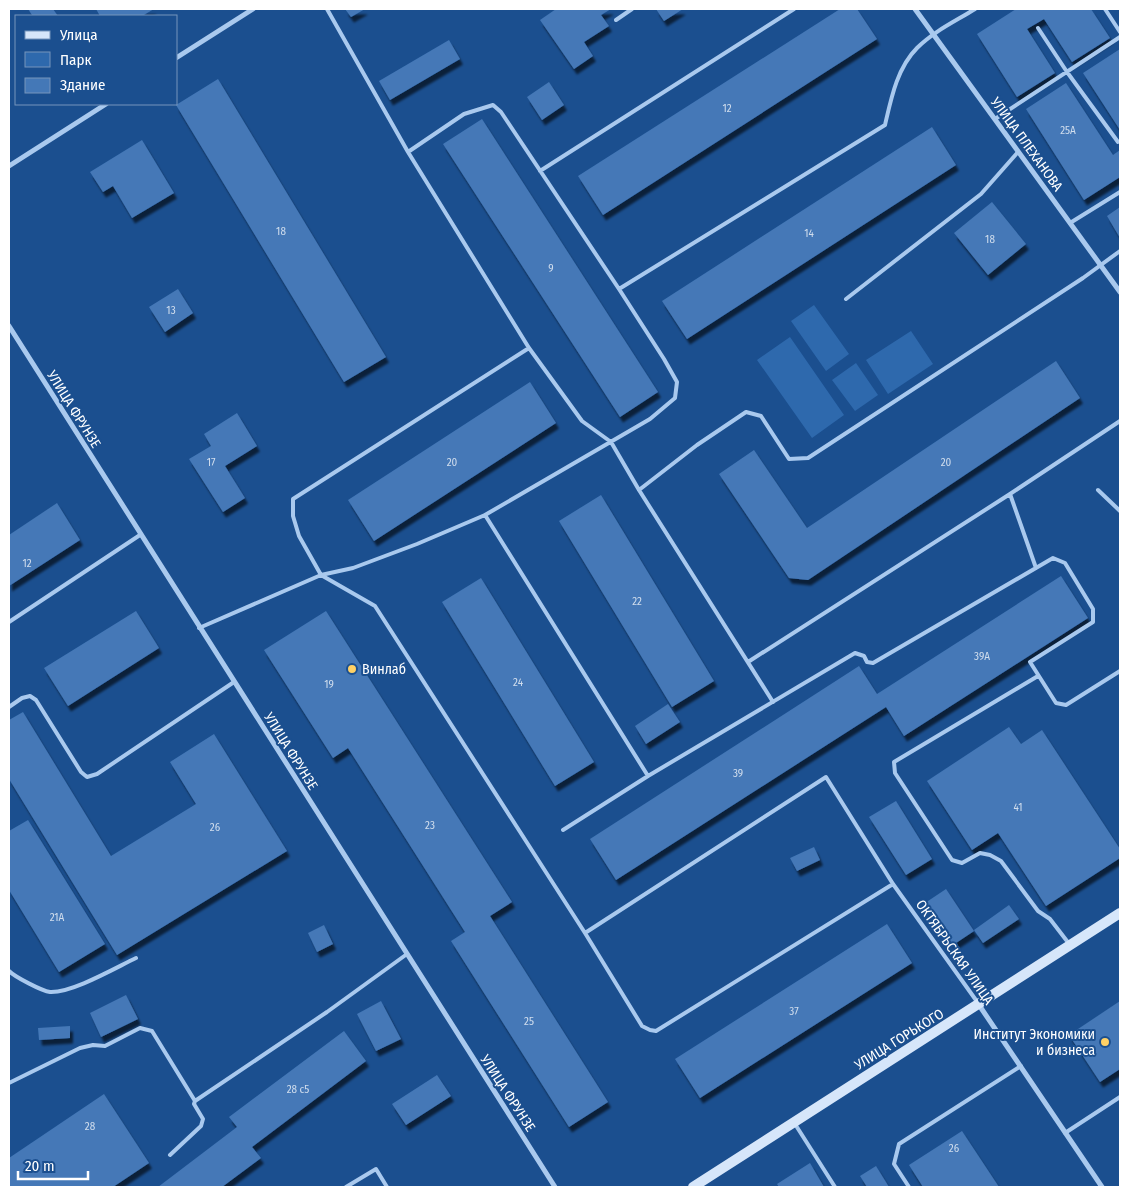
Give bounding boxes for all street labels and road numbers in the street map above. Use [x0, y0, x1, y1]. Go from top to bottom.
street label: УЛИЦА ПЛЕХАНОВА [986, 93, 1067, 195]
street label: УЛИЦА ФРУНЗЕ [42, 367, 104, 452]
street label: УЛИЦА ФРУНЗЕ [259, 709, 321, 794]
street label: ОКТЯБРЬСКАЯ УЛИЦА [912, 897, 998, 1009]
street label: УЛИЦА ГОРЬКОГО [851, 1005, 947, 1074]
street label: УЛИЦА ФРУНЗЕ [476, 1051, 539, 1135]

